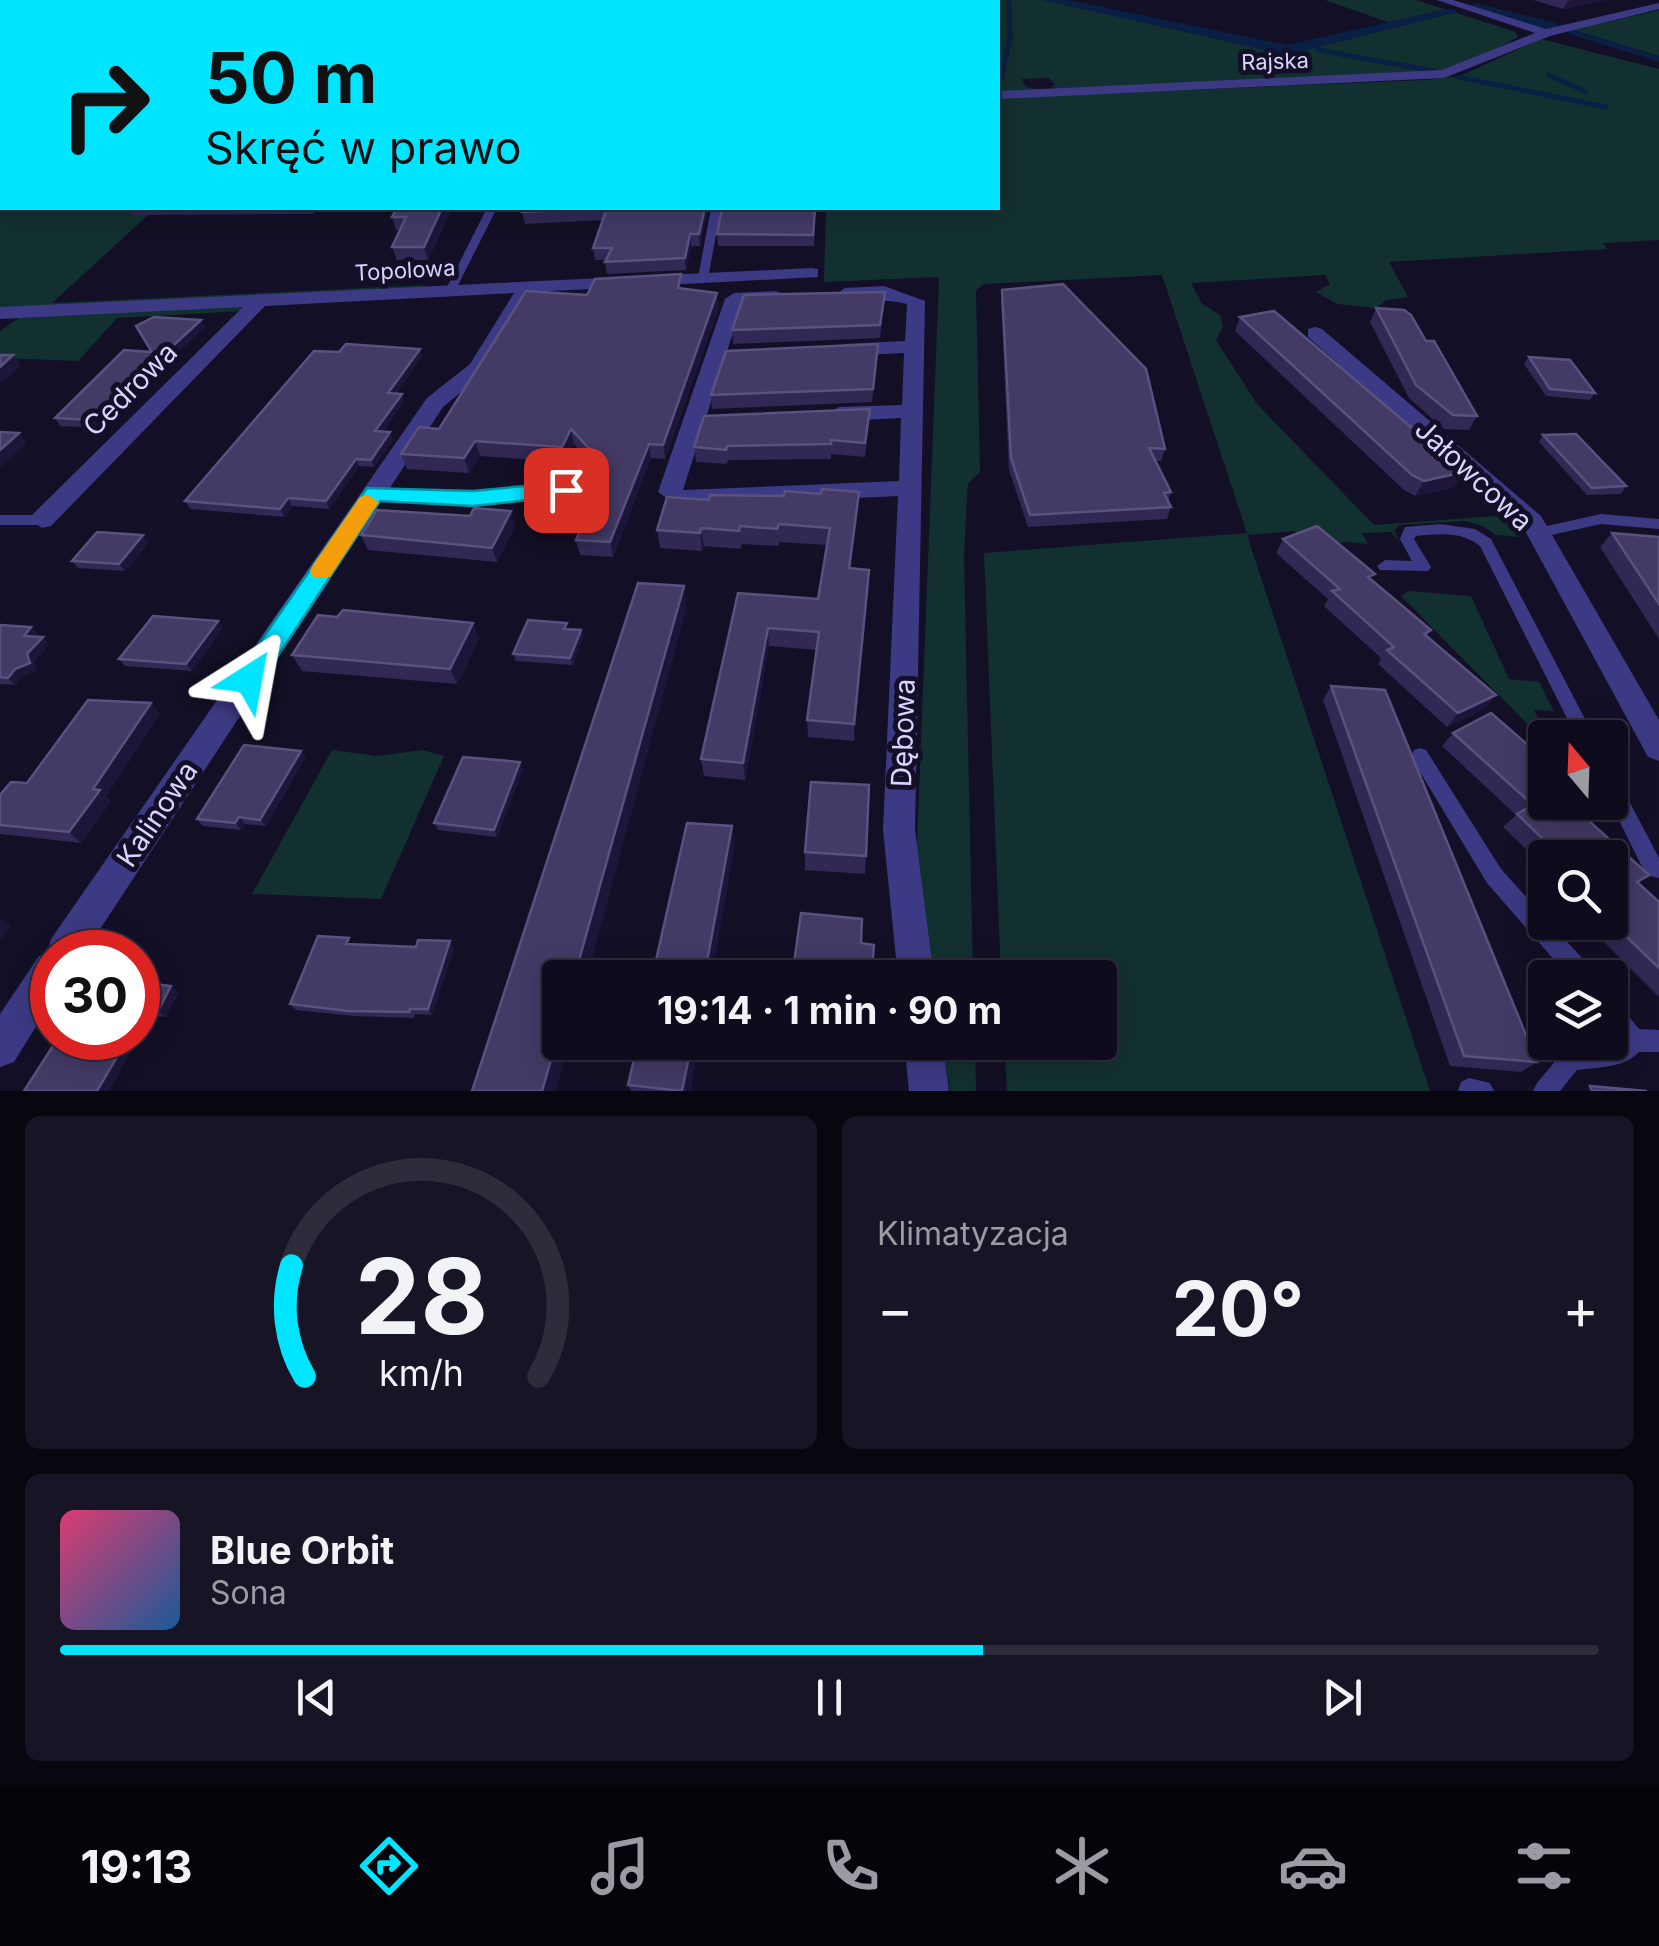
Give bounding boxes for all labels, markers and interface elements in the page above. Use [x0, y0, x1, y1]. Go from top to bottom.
text: 50 m [205, 35, 377, 120]
icon: right [40, 40, 170, 170]
street label: Rajska [1241, 47, 1309, 75]
text: Skręć w prawo [205, 120, 522, 175]
street label: Topolowa [354, 254, 456, 286]
street label: Cedrowa [76, 335, 184, 443]
street label: Jałowcowa [1408, 412, 1540, 538]
pin [524, 448, 609, 533]
icon: arrive [539, 463, 594, 518]
position arrow [197, 627, 301, 731]
street label: Dębowa [884, 678, 922, 788]
north arrow [1528, 720, 1628, 820]
map controls [1528, 720, 1628, 1060]
street label: Kalinowa [109, 755, 205, 873]
button: search [1528, 840, 1628, 940]
speed limit sign: 30 [30, 930, 160, 1060]
button: layers [1528, 960, 1628, 1060]
text: 19:14 · 1 min · 90 m [657, 987, 1002, 1033]
text: Klimatyzacja [877, 1214, 1069, 1253]
text: 28 [354, 1233, 488, 1359]
text: 20° [1172, 1263, 1304, 1354]
text: − [877, 1276, 913, 1342]
text: + [1563, 1276, 1599, 1342]
text: km/h [379, 1351, 463, 1395]
text: Blue Orbit [210, 1527, 394, 1573]
text: Sona [210, 1573, 287, 1612]
icon: previous [289, 1670, 344, 1725]
icon: pause [802, 1670, 857, 1725]
icon: next [1315, 1670, 1370, 1725]
icon: directions [354, 1831, 424, 1901]
icon: music [585, 1831, 655, 1901]
icon: phone [816, 1831, 886, 1901]
icon: climate [1047, 1831, 1117, 1901]
icon: car [1278, 1831, 1348, 1901]
icon: filters [1509, 1831, 1579, 1901]
text: 19:13 [80, 1839, 193, 1894]

